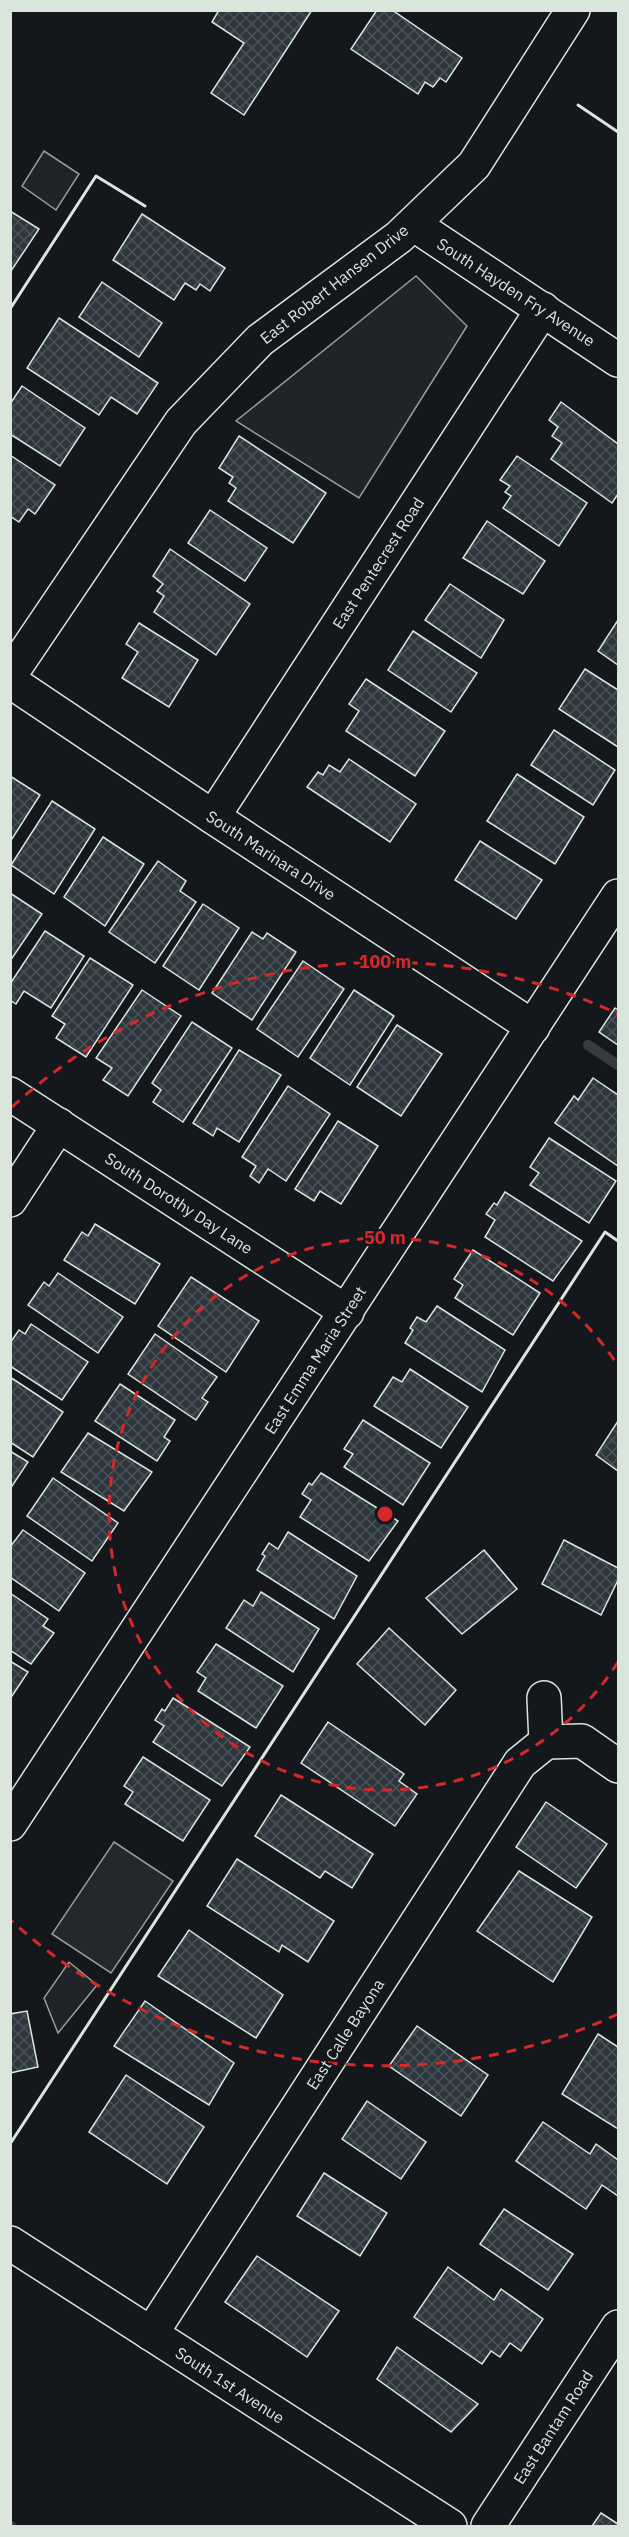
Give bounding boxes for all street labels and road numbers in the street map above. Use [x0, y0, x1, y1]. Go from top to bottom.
street label: East Robert Hansen Drive [256, 220, 412, 348]
street label: South Hayden Fry Avenue [433, 233, 599, 351]
street label: East Pentecrest Road [328, 493, 428, 633]
street label: South Marinara Drive [203, 806, 340, 904]
street label: South Dorothy Day Lane [101, 1148, 257, 1258]
street label: East Emma Maria Street [260, 1282, 370, 1438]
street label: East Calle Bayona [302, 1974, 388, 2093]
street label: South 1st Avenue [172, 2342, 288, 2428]
street label: East Bantam Road [509, 2366, 597, 2488]

